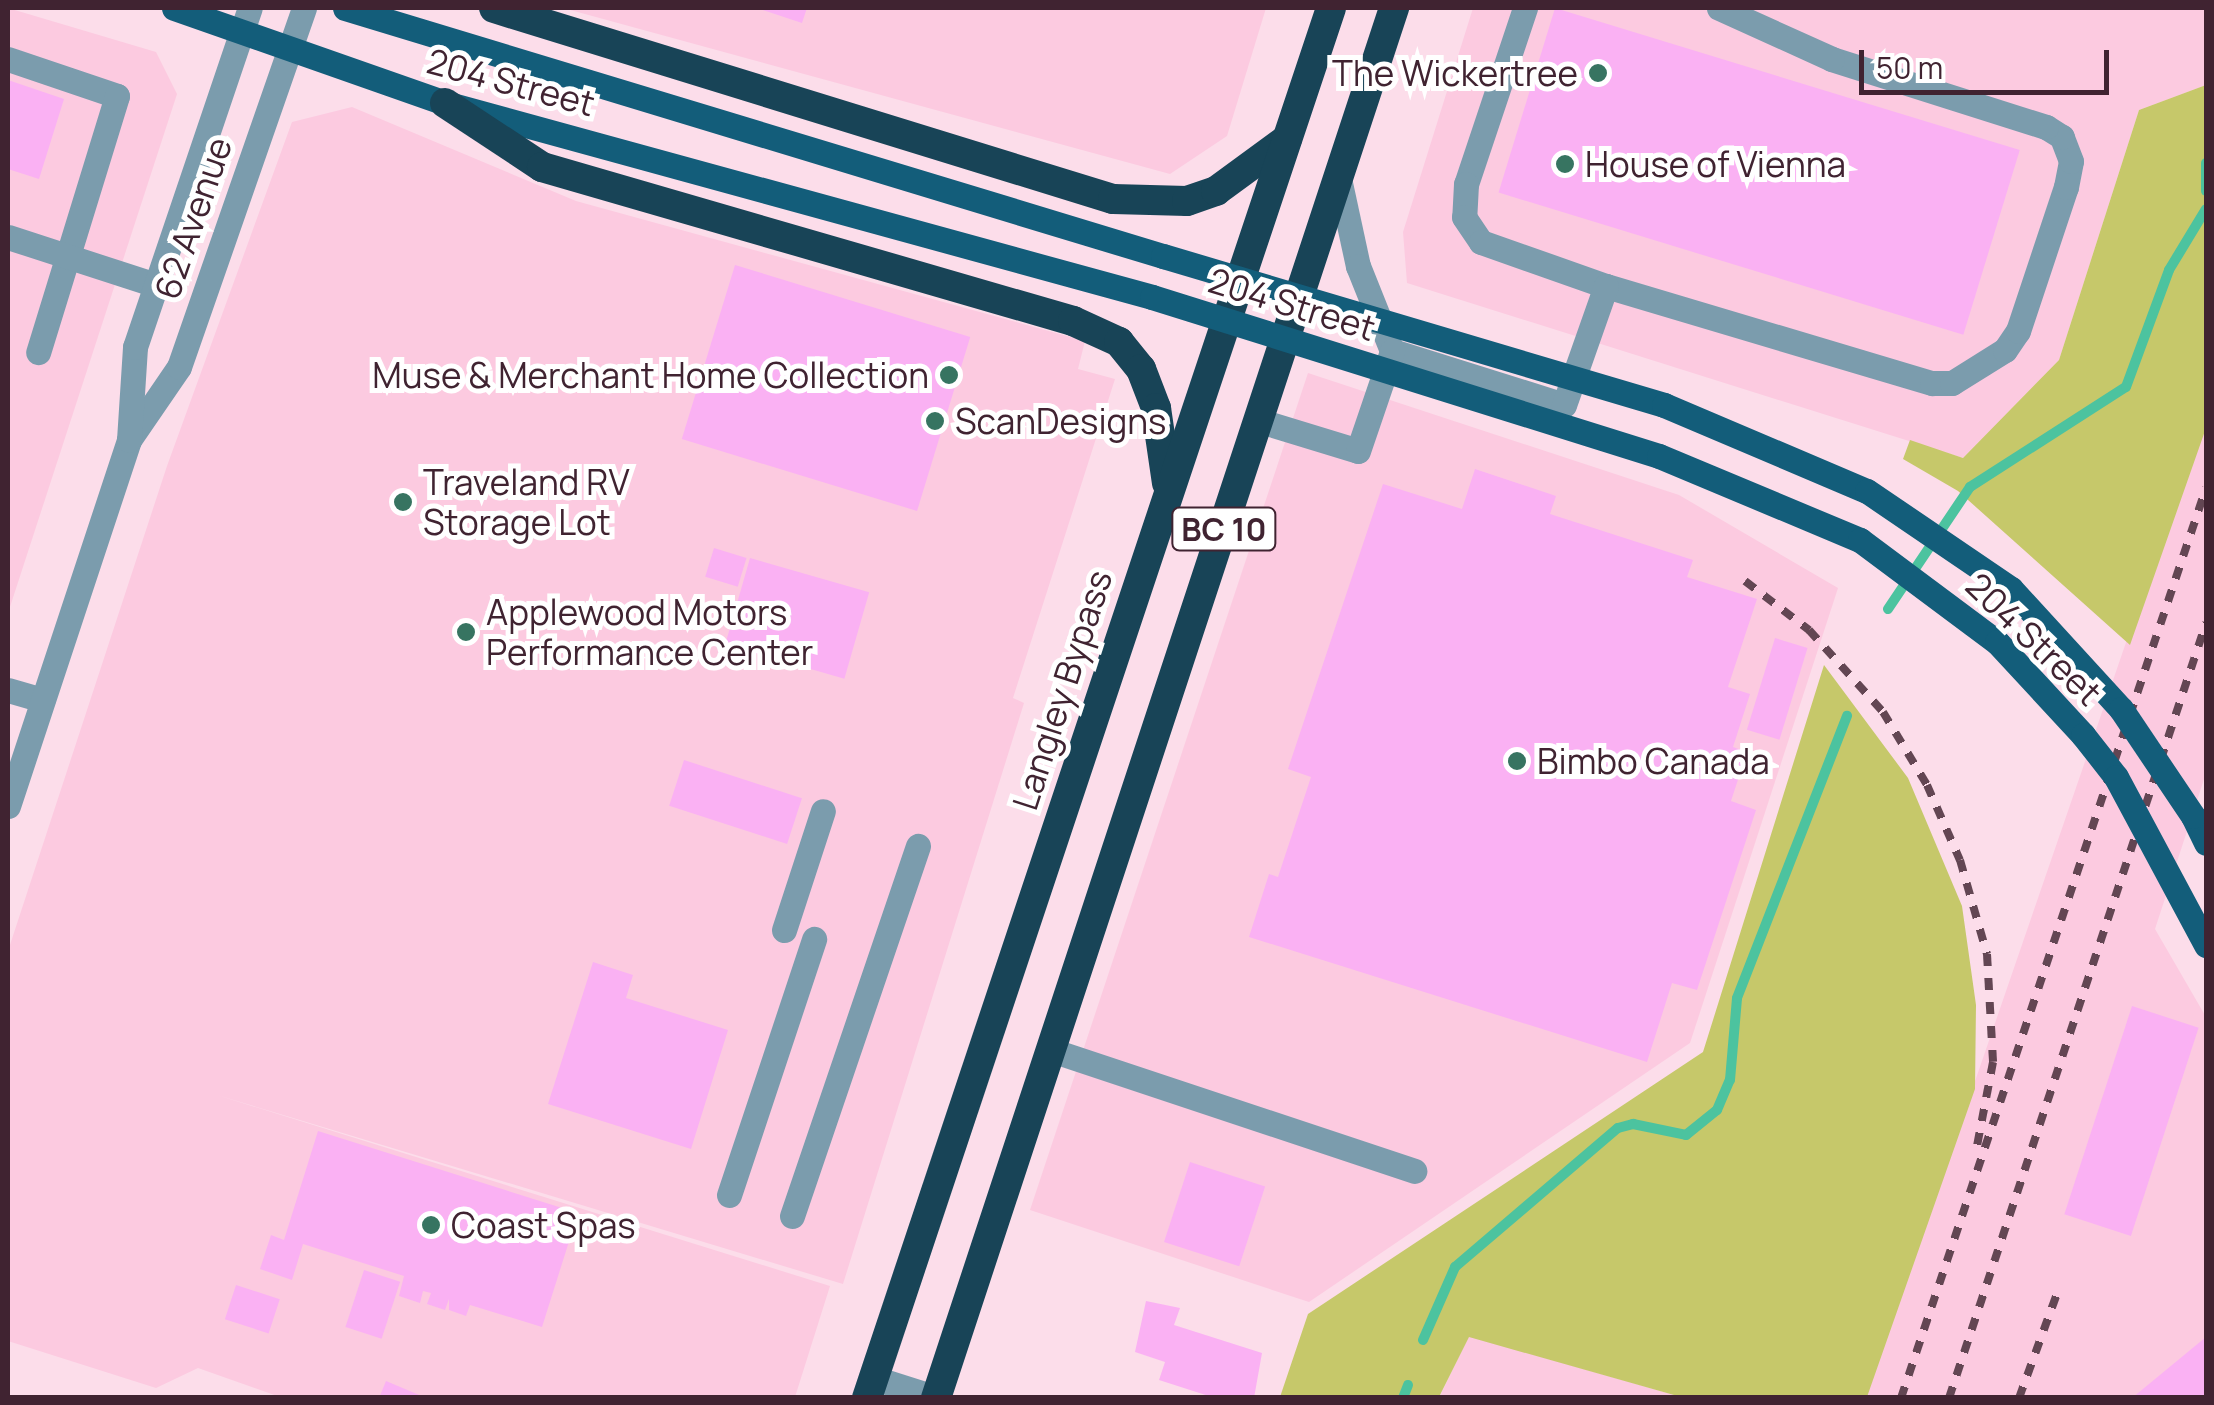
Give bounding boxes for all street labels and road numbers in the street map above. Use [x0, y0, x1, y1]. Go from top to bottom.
street label: 204 Street [423, 39, 599, 125]
street label: 62 Avenue [146, 132, 240, 304]
street label: 204 Street [1204, 259, 1380, 349]
road number: BC 10 [1169, 502, 1279, 556]
street label: 204 Street [1958, 564, 2110, 714]
street label: Langley Bypass [1003, 565, 1121, 815]

